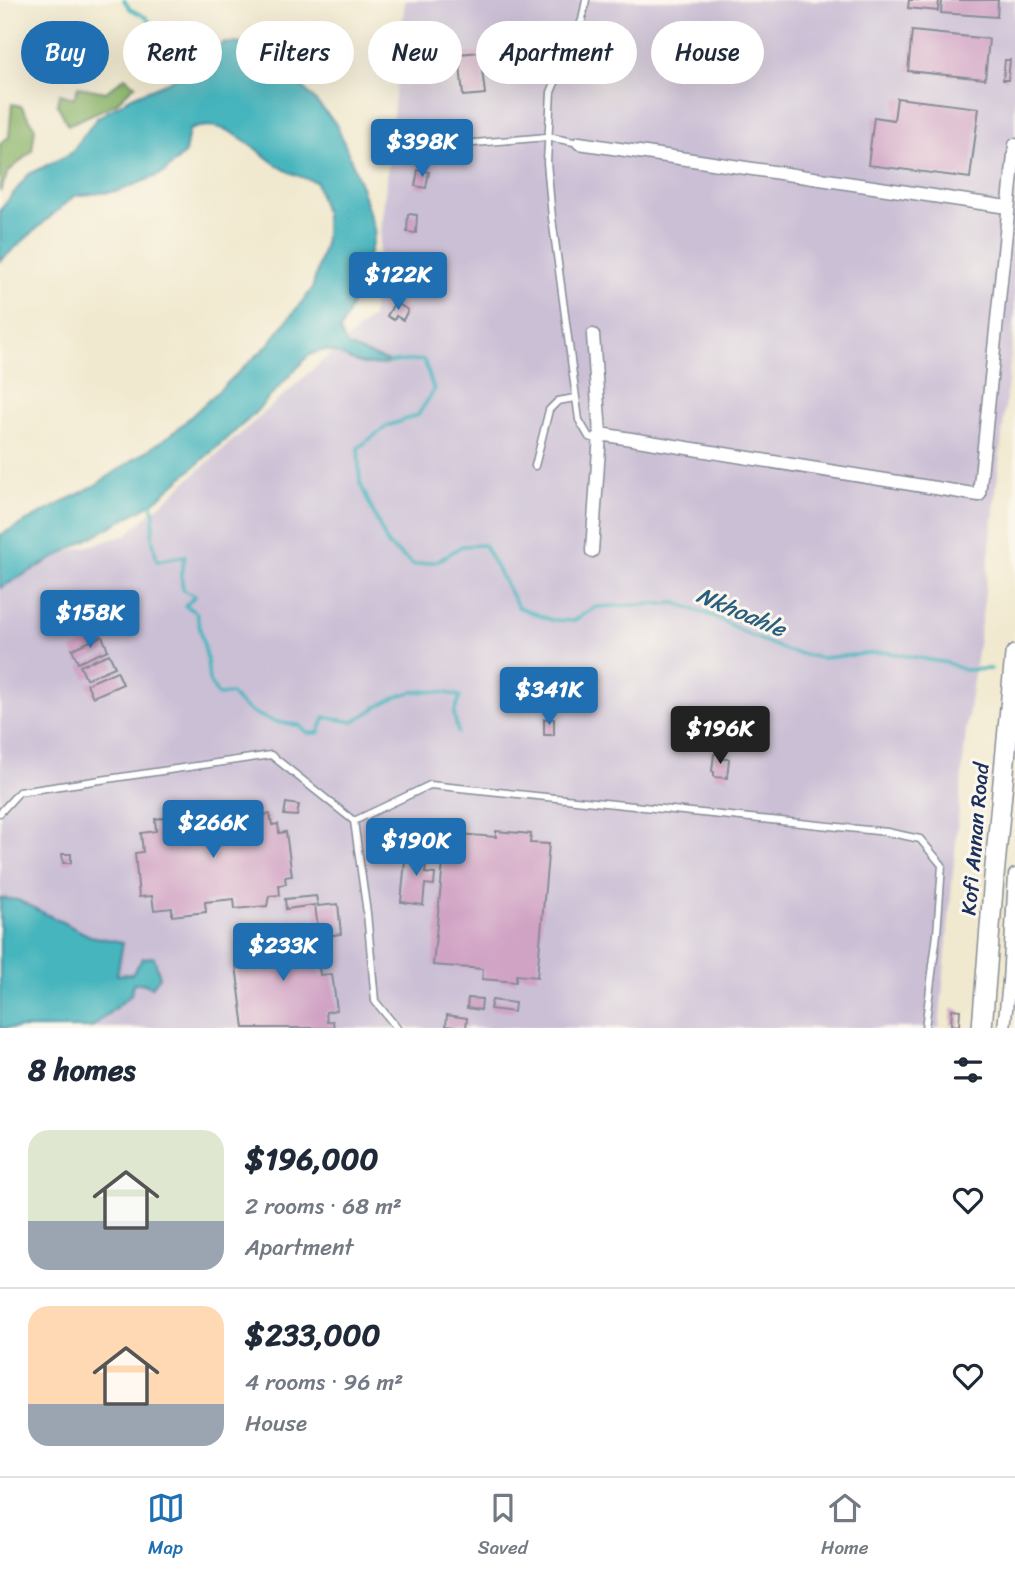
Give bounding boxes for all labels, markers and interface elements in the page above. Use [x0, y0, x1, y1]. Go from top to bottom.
chip: Buy [21, 21, 109, 84]
chip: Rent [123, 21, 222, 84]
chip: Filters [236, 21, 354, 84]
chip: New [368, 21, 462, 84]
chip: Apartment [476, 21, 637, 84]
chip: House [651, 21, 764, 84]
pin: $398K [373, 120, 471, 179]
text: $398K [387, 121, 457, 162]
pin: $122K [349, 252, 447, 312]
text: $122K [365, 254, 431, 295]
water label: Nkhoahle [690, 575, 794, 650]
pin: $158K [41, 590, 139, 650]
text: $158K [56, 592, 124, 633]
pin: $341K [500, 668, 598, 727]
text: $341K [516, 669, 582, 710]
pin: $196K [671, 706, 769, 766]
text: $196K [687, 708, 753, 749]
street label: Kofi Annan Road [949, 759, 1001, 917]
pin: $266K [164, 800, 262, 860]
text: $266K [179, 802, 247, 843]
pin: $190K [367, 818, 465, 878]
text: $190K [382, 820, 450, 861]
pin: $233K [234, 923, 332, 983]
text: $233K [249, 925, 317, 966]
text: 8 homes [28, 1043, 136, 1097]
icon: filters [949, 1051, 987, 1089]
text: $196,000 [245, 1132, 378, 1186]
icon: home [84, 1158, 168, 1242]
icon: heart [949, 1181, 987, 1219]
text: 2 rooms · 68 m² [245, 1186, 402, 1227]
text: Apartment [245, 1227, 354, 1268]
text: $233,000 [245, 1308, 380, 1362]
icon: home [84, 1334, 168, 1418]
icon: heart [949, 1357, 987, 1395]
text: 4 rooms · 96 m² [245, 1362, 403, 1403]
text: House [245, 1403, 307, 1444]
tab: Map [147, 1489, 185, 1564]
tab: Saved [478, 1489, 528, 1564]
tab: Home [821, 1489, 868, 1564]

